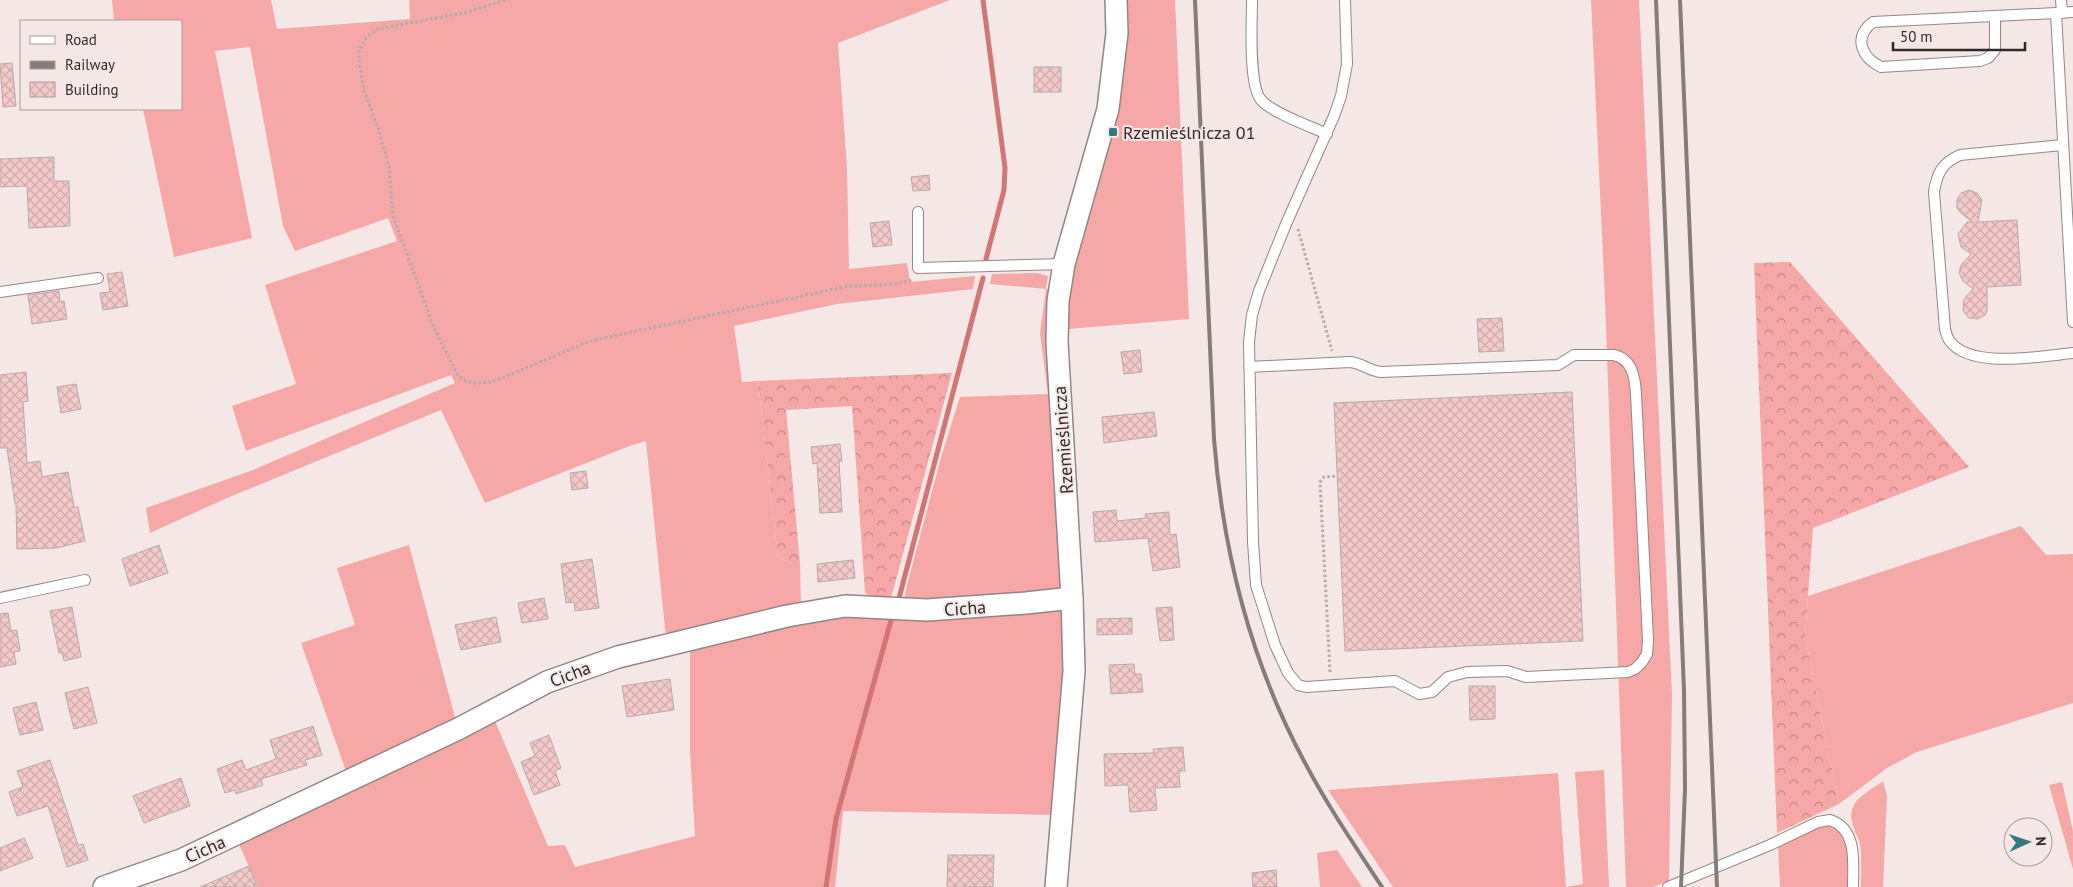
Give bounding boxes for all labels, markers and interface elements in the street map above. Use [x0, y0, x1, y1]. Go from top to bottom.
legend [20, 20, 182, 110]
scale bar [1893, 20, 2026, 52]
text: 50 m [1900, 27, 1933, 46]
text: Road [65, 30, 97, 49]
text: Railway [65, 55, 115, 74]
text: Building [65, 80, 119, 99]
place label: Rzemieślnicza 01 [1123, 121, 1255, 144]
marker: Rzemieślnicza 01 [1107, 126, 1119, 138]
street label: Rzemieślnicza [1048, 385, 1078, 495]
street label: Cicha [943, 595, 987, 621]
street label: Cicha [546, 656, 594, 692]
north arrow [2003, 817, 2053, 867]
street label: Cicha [181, 830, 229, 868]
text: N [2032, 836, 2050, 846]

